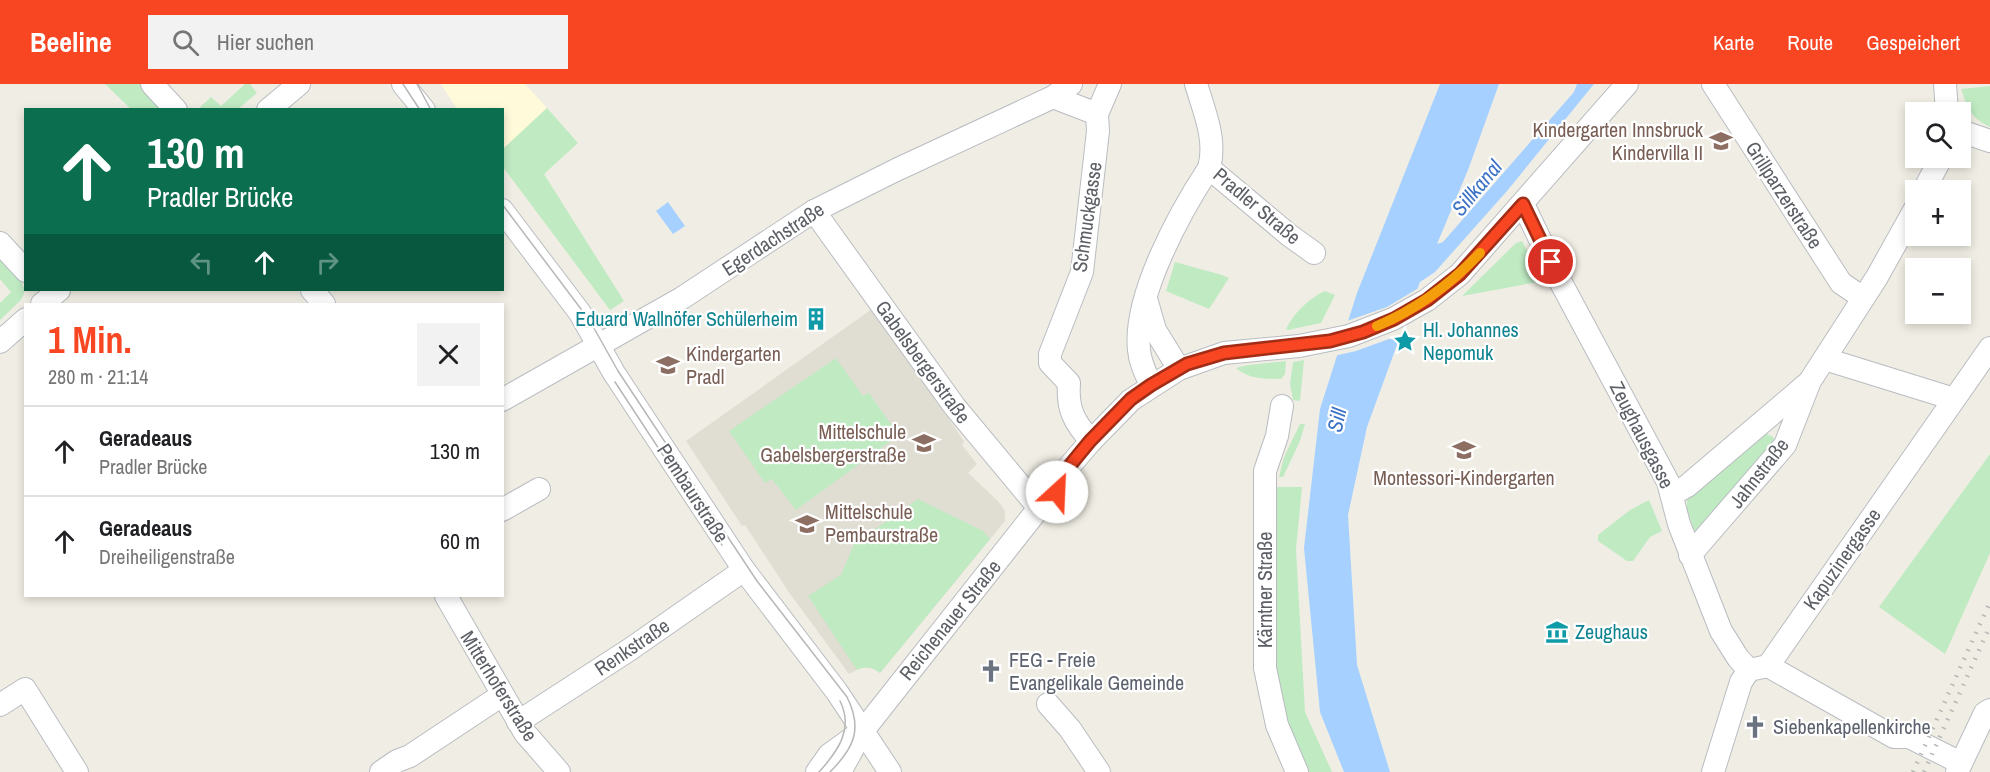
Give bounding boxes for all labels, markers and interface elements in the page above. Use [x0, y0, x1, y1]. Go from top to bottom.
search box [148, 15, 568, 69]
text: Beeline [30, 23, 112, 61]
icon: search [169, 26, 202, 59]
text: Hier suchen [217, 27, 314, 57]
text: Karte [1713, 28, 1754, 57]
text: Route [1787, 28, 1833, 57]
text: Gespeichert [1866, 28, 1960, 57]
map controls [1905, 102, 1971, 324]
button: search [1905, 102, 1971, 168]
place label: Kindergarten Innsbruck Kindervilla II [1533, 116, 1704, 166]
text: 130 m [147, 125, 245, 181]
school or university icon: Kindergarten Innsbruck Kindervilla II [1708, 128, 1734, 154]
icon: ahead [48, 132, 126, 210]
street label: Grillparzerstraße [1740, 136, 1829, 254]
water label: Sillkanal [1445, 153, 1509, 222]
street label: Schmuckgasse [1065, 160, 1108, 274]
street label: Pradler Straße [1208, 161, 1307, 250]
text: Pradler Brücke [147, 179, 293, 215]
button: + [1905, 180, 1971, 246]
street label: Egerdachstraße [716, 195, 829, 282]
pin [1525, 236, 1576, 287]
icon: arrive [1534, 245, 1567, 278]
icon: left [185, 246, 218, 279]
icon: ahead [248, 246, 281, 279]
icon: right [311, 246, 344, 279]
button: − [1905, 258, 1971, 324]
street label: Gabelsbergerstraße [870, 295, 977, 429]
place label: Eduard Wallnöfer Schülerheim [575, 305, 798, 332]
building icon: Eduard Wallnöfer Schülerheim [803, 306, 829, 332]
text: 1 Min. [48, 316, 132, 364]
place label: Hl. Johannes Nepomuk [1423, 316, 1519, 366]
button: close [417, 323, 480, 386]
place icon: Hl. Johannes Nepomuk [1392, 328, 1418, 354]
place label: Kindergarten Pradl [686, 340, 781, 390]
school or university icon: Kindergarten Pradl [655, 352, 681, 378]
text: 280 m · 21:14 [48, 363, 148, 390]
street label: Zeughausgasse [1604, 377, 1681, 493]
water label: Sill [1320, 404, 1354, 435]
place label: Mittelschule Gabelsbergerstraße [760, 418, 906, 468]
text: Geradeaus [99, 423, 192, 453]
school or university icon: Mittelschule Gabelsbergerstraße [911, 430, 937, 456]
street label: Jahnstraße [1723, 432, 1795, 513]
icon: ahead [48, 435, 81, 468]
text: 130 m [430, 436, 480, 466]
school or university icon: Montessori-Kindergarten [1451, 437, 1477, 463]
street label: Pembaurstraße [651, 438, 736, 547]
text: Pradler Brücke [99, 453, 207, 480]
position arrow [1025, 460, 1089, 524]
place label: Montessori-Kindergarten [1373, 464, 1555, 491]
place label: Mittelschule Pembaurstraße [825, 498, 938, 548]
street label: Kapuzinergasse [1797, 502, 1887, 615]
school or university icon: Mittelschule Pembaurstraße [794, 511, 820, 537]
text: Geradeaus [99, 513, 192, 543]
icon: ahead [48, 525, 81, 558]
text: 60 m [440, 526, 480, 556]
street label: Kärntner Straße [1251, 532, 1278, 648]
text: Dreiheiligenstraße [99, 543, 235, 570]
street label: Reichenauer Straße [893, 554, 1007, 686]
street label: Renkstraße [589, 612, 674, 681]
place label: Zeughaus [1575, 618, 1648, 645]
museum icon: Zeughaus [1544, 619, 1570, 645]
street label: Mitterhoferstraße [455, 625, 544, 746]
place label: FEG - Freie Evangelikale Gemeinde [1009, 646, 1184, 696]
church icon: FEG - Freie Evangelikale Gemeinde [978, 658, 1004, 684]
place label: Siebenkapellenkirche [1773, 713, 1931, 740]
church icon: Siebenkapellenkirche [1742, 714, 1768, 740]

